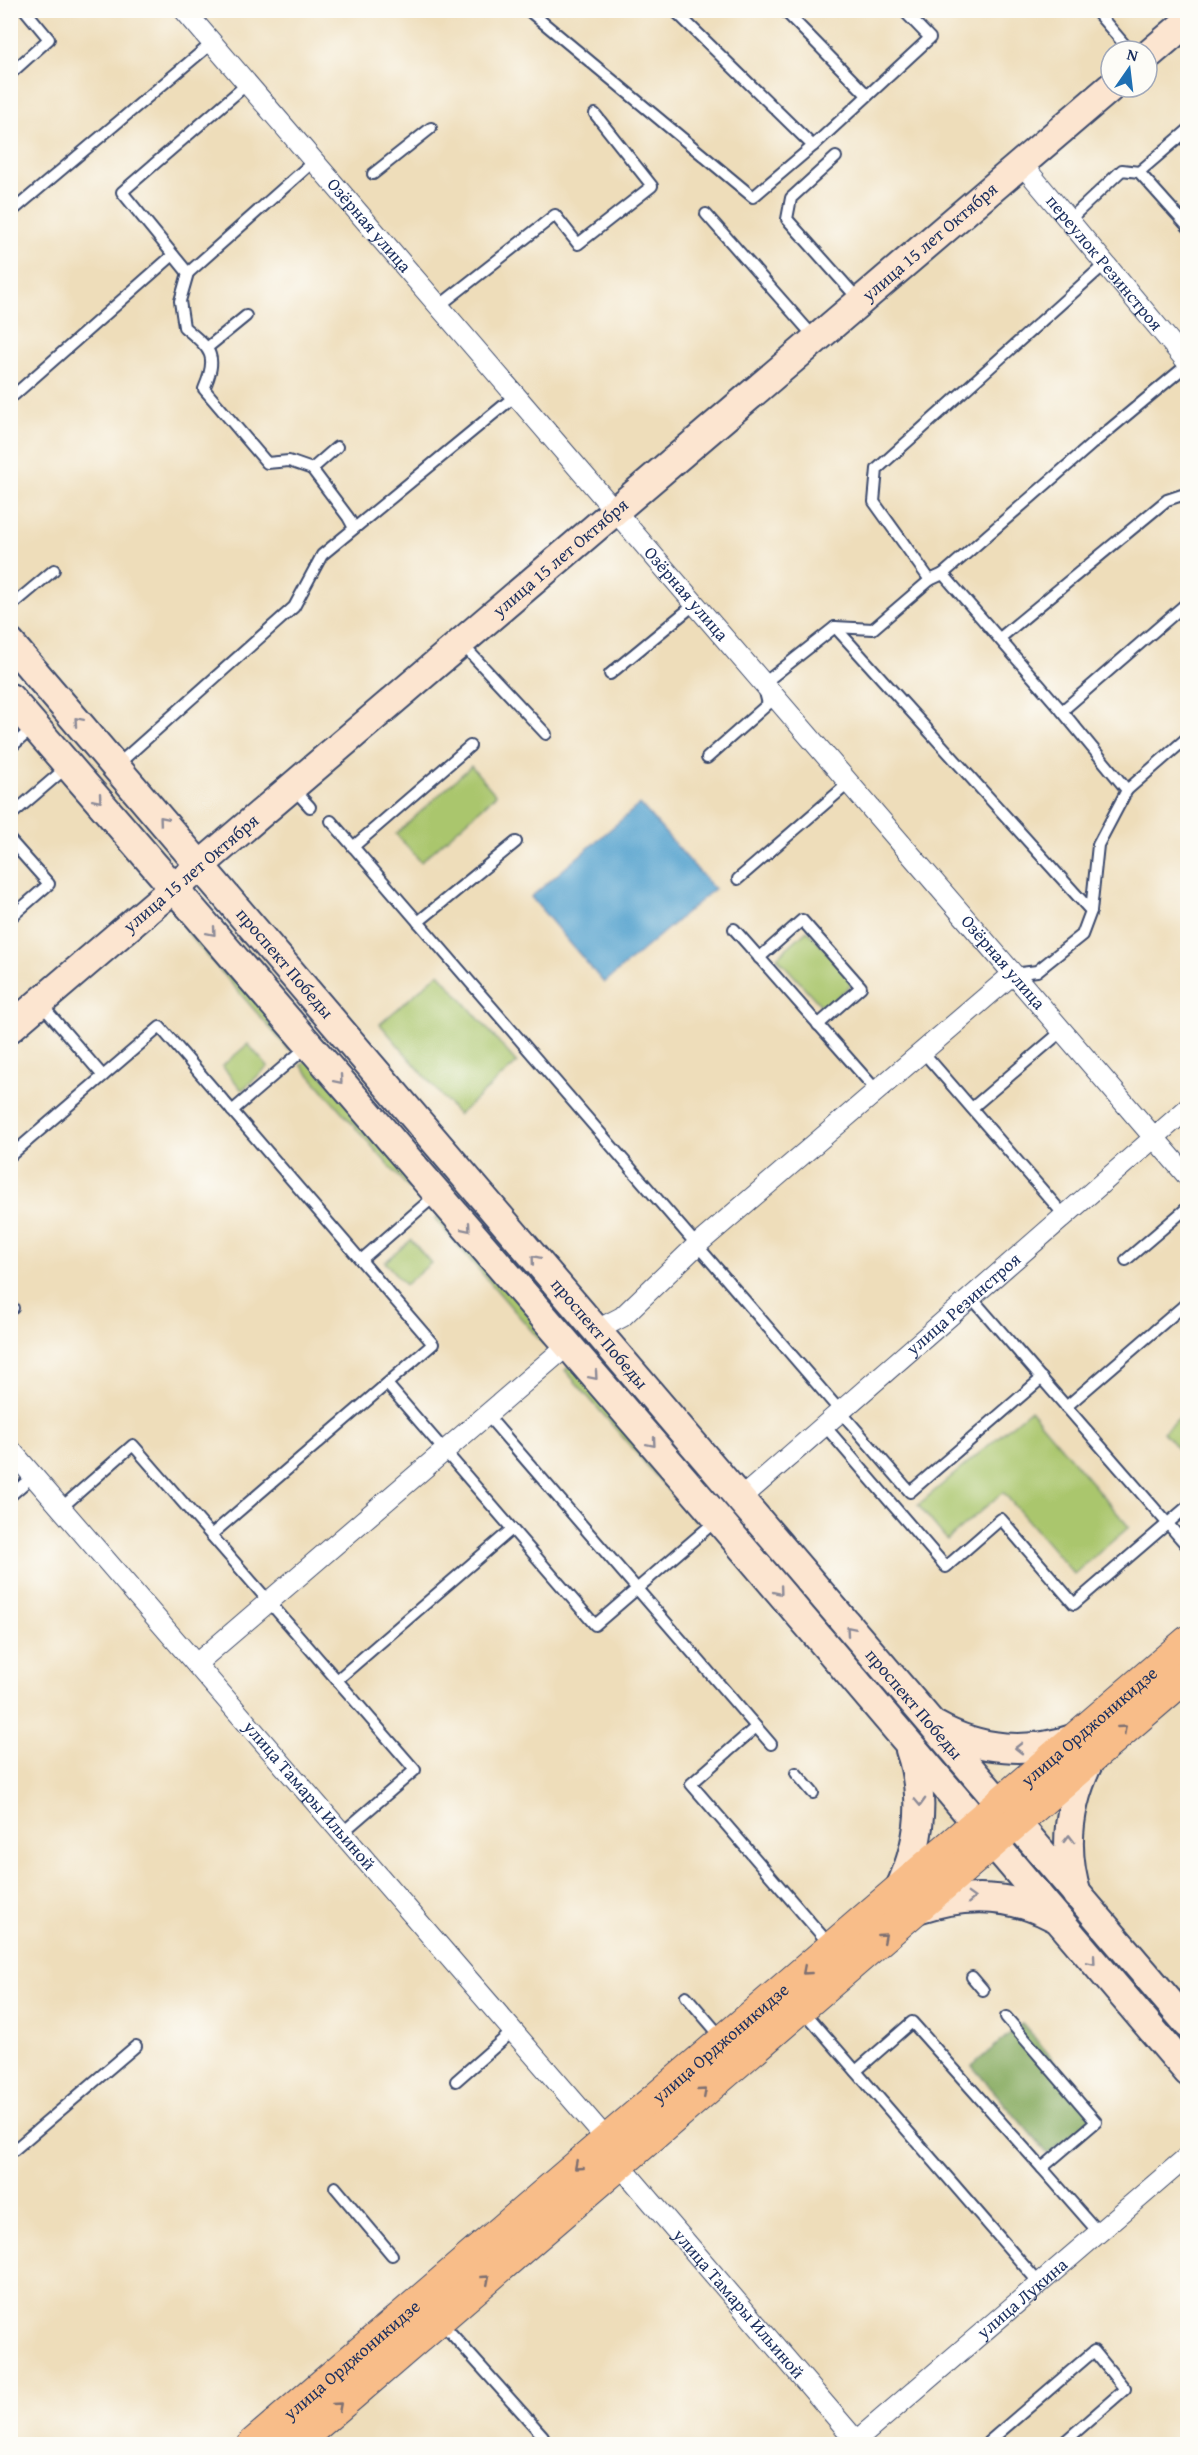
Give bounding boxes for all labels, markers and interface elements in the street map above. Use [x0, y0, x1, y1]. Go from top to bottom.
north arrow [1099, 39, 1159, 99]
text: N [1125, 42, 1141, 67]
street label: Озёрная улица [321, 172, 418, 279]
street label: улица 15 лет Октября [855, 176, 1003, 308]
street label: переулок Резинстроя [1040, 188, 1170, 336]
street label: улица 15 лет Октября [485, 491, 634, 624]
street label: Озёрная улица [638, 540, 735, 647]
one-way arrow [74, 718, 85, 728]
one-way arrow [90, 792, 101, 803]
street label: улица 15 лет Октября [116, 807, 264, 940]
one-way arrow [159, 816, 170, 827]
street label: проспект Победы [230, 901, 341, 1025]
street label: Озёрная улица [955, 908, 1052, 1016]
one-way arrow [205, 925, 216, 936]
one-way arrow [332, 1073, 343, 1084]
one-way arrow [460, 1221, 471, 1232]
street label: улица Резинстроя [899, 1246, 1026, 1362]
one-way arrow [531, 1254, 542, 1265]
street label: проспект Победы [545, 1272, 655, 1395]
one-way arrow [587, 1369, 598, 1379]
one-way arrow [645, 1436, 656, 1447]
one-way arrow [771, 1584, 782, 1595]
one-way arrow [847, 1626, 858, 1637]
street label: проспект Победы [859, 1642, 970, 1766]
street label: улица Орджоникидзе [1014, 1660, 1163, 1794]
street label: улица Тамары Ильиной [237, 1714, 383, 1876]
one-way arrow [1116, 1726, 1127, 1737]
one-way arrow [1014, 1742, 1023, 1754]
one-way arrow [913, 1798, 926, 1807]
one-way arrow [1063, 1835, 1075, 1844]
one-way arrow [967, 1892, 976, 1905]
one-way arrow [876, 1933, 887, 1944]
one-way arrow [1085, 1954, 1096, 1965]
one-way arrow [802, 1963, 813, 1974]
street label: улица Орджоникидзе [645, 1976, 795, 2110]
one-way arrow [697, 2088, 708, 2099]
one-way arrow [574, 2159, 585, 2170]
street label: улица Тамары Ильиной [666, 2221, 812, 2385]
street label: улица Лукина [970, 2251, 1074, 2345]
one-way arrow [479, 2275, 490, 2286]
street label: улица Орджоникидзе [276, 2293, 426, 2427]
one-way arrow [331, 2402, 342, 2413]

